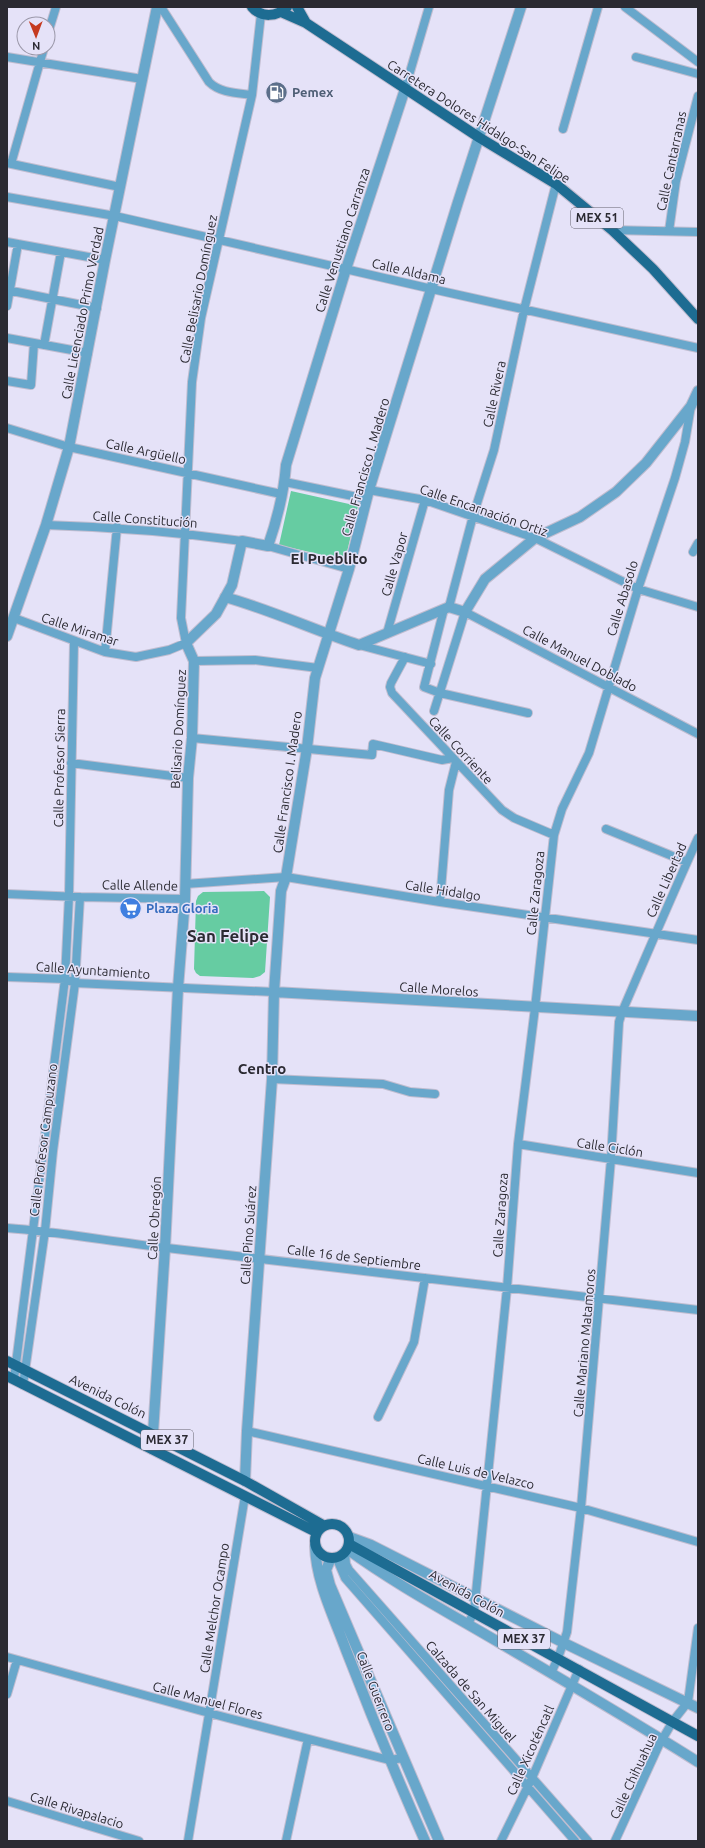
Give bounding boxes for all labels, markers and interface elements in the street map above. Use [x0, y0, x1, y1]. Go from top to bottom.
north arrow [16, 16, 56, 56]
text: N [32, 40, 40, 52]
street label: Carretera Dolores Hidalgo-San Felipe [385, 57, 573, 185]
fuel station icon: Pemex [263, 79, 289, 105]
place label: Pemex [292, 85, 333, 99]
street label: Calle Cantarranas [654, 109, 688, 212]
street label: Calle Venustiano Carranza [312, 166, 372, 314]
road number: MEX 51 [571, 208, 623, 228]
street label: Calle Belisario Domínguez [177, 213, 219, 365]
street label: Calle Licenciado Primo Verdad [58, 226, 106, 400]
street label: Calle Aldama [371, 256, 447, 286]
street label: Calle Rivera [480, 359, 508, 429]
street label: Calle Francisco I. Madero [338, 396, 392, 538]
street label: Calle Argüello [105, 436, 187, 466]
street label: Calle Encarnación Ortiz [418, 481, 550, 539]
street label: Calle Constitución [92, 508, 198, 530]
street label: Calle Vapor [378, 530, 410, 598]
district label: El Pueblito [291, 550, 367, 567]
street label: Calle Abasolo [604, 558, 640, 638]
street label: Calle Miramar [40, 610, 121, 648]
street label: Calle Manuel Doblado [520, 622, 640, 694]
street label: Belisario Domínguez [168, 669, 188, 789]
street label: Calle Profesor Sierra [51, 708, 67, 828]
street label: Calle Francisco I. Madero [270, 710, 304, 854]
street label: Calle Corriente [426, 713, 496, 787]
street label: Calle Libertad [643, 840, 689, 920]
street label: Calle Zaragoza [524, 850, 546, 936]
street label: Calle Allende [102, 877, 178, 893]
street label: Calle Hidalgo [404, 877, 482, 903]
supermarket icon: Plaza Gloria [117, 895, 143, 921]
place label: Plaza Gloria [146, 901, 219, 915]
district label: San Felipe [187, 926, 269, 945]
street label: Calle Ayuntamiento [35, 959, 151, 981]
street label: Calle Morelos [399, 979, 479, 999]
district label: Centro [238, 1060, 286, 1077]
street label: Calle Profesor Campuzano [27, 1063, 59, 1217]
street label: Calle Ciclón [576, 1135, 644, 1159]
street label: Calle Zaragoza [490, 1172, 510, 1258]
street label: Calle Obregón [145, 1176, 163, 1260]
street label: Calle Pino Suárez [238, 1185, 258, 1285]
street label: Calle 16 de Septiembre [286, 1242, 422, 1272]
street label: Calle Mariano Matamoros [571, 1268, 598, 1418]
street label: Avenida Colón [67, 1371, 149, 1421]
road number: MEX 37 [141, 1430, 193, 1450]
street label: Calle Luis de Velazco [416, 1451, 536, 1491]
street label: Calle Melchor Ocampo [197, 1542, 231, 1674]
street label: Avenida Colón [427, 1567, 507, 1619]
road number: MEX 37 [498, 1629, 550, 1649]
street label: Calzada de San Miguel [423, 1637, 519, 1745]
street label: Calle Guerrero [354, 1649, 398, 1733]
street label: Calle Manuel Flores [151, 1679, 265, 1722]
street label: Calle Xicoténcatl [504, 1702, 556, 1797]
street label: Calle Chihuahua [607, 1731, 659, 1821]
street label: Calle Rivapalacio [29, 1789, 125, 1831]

